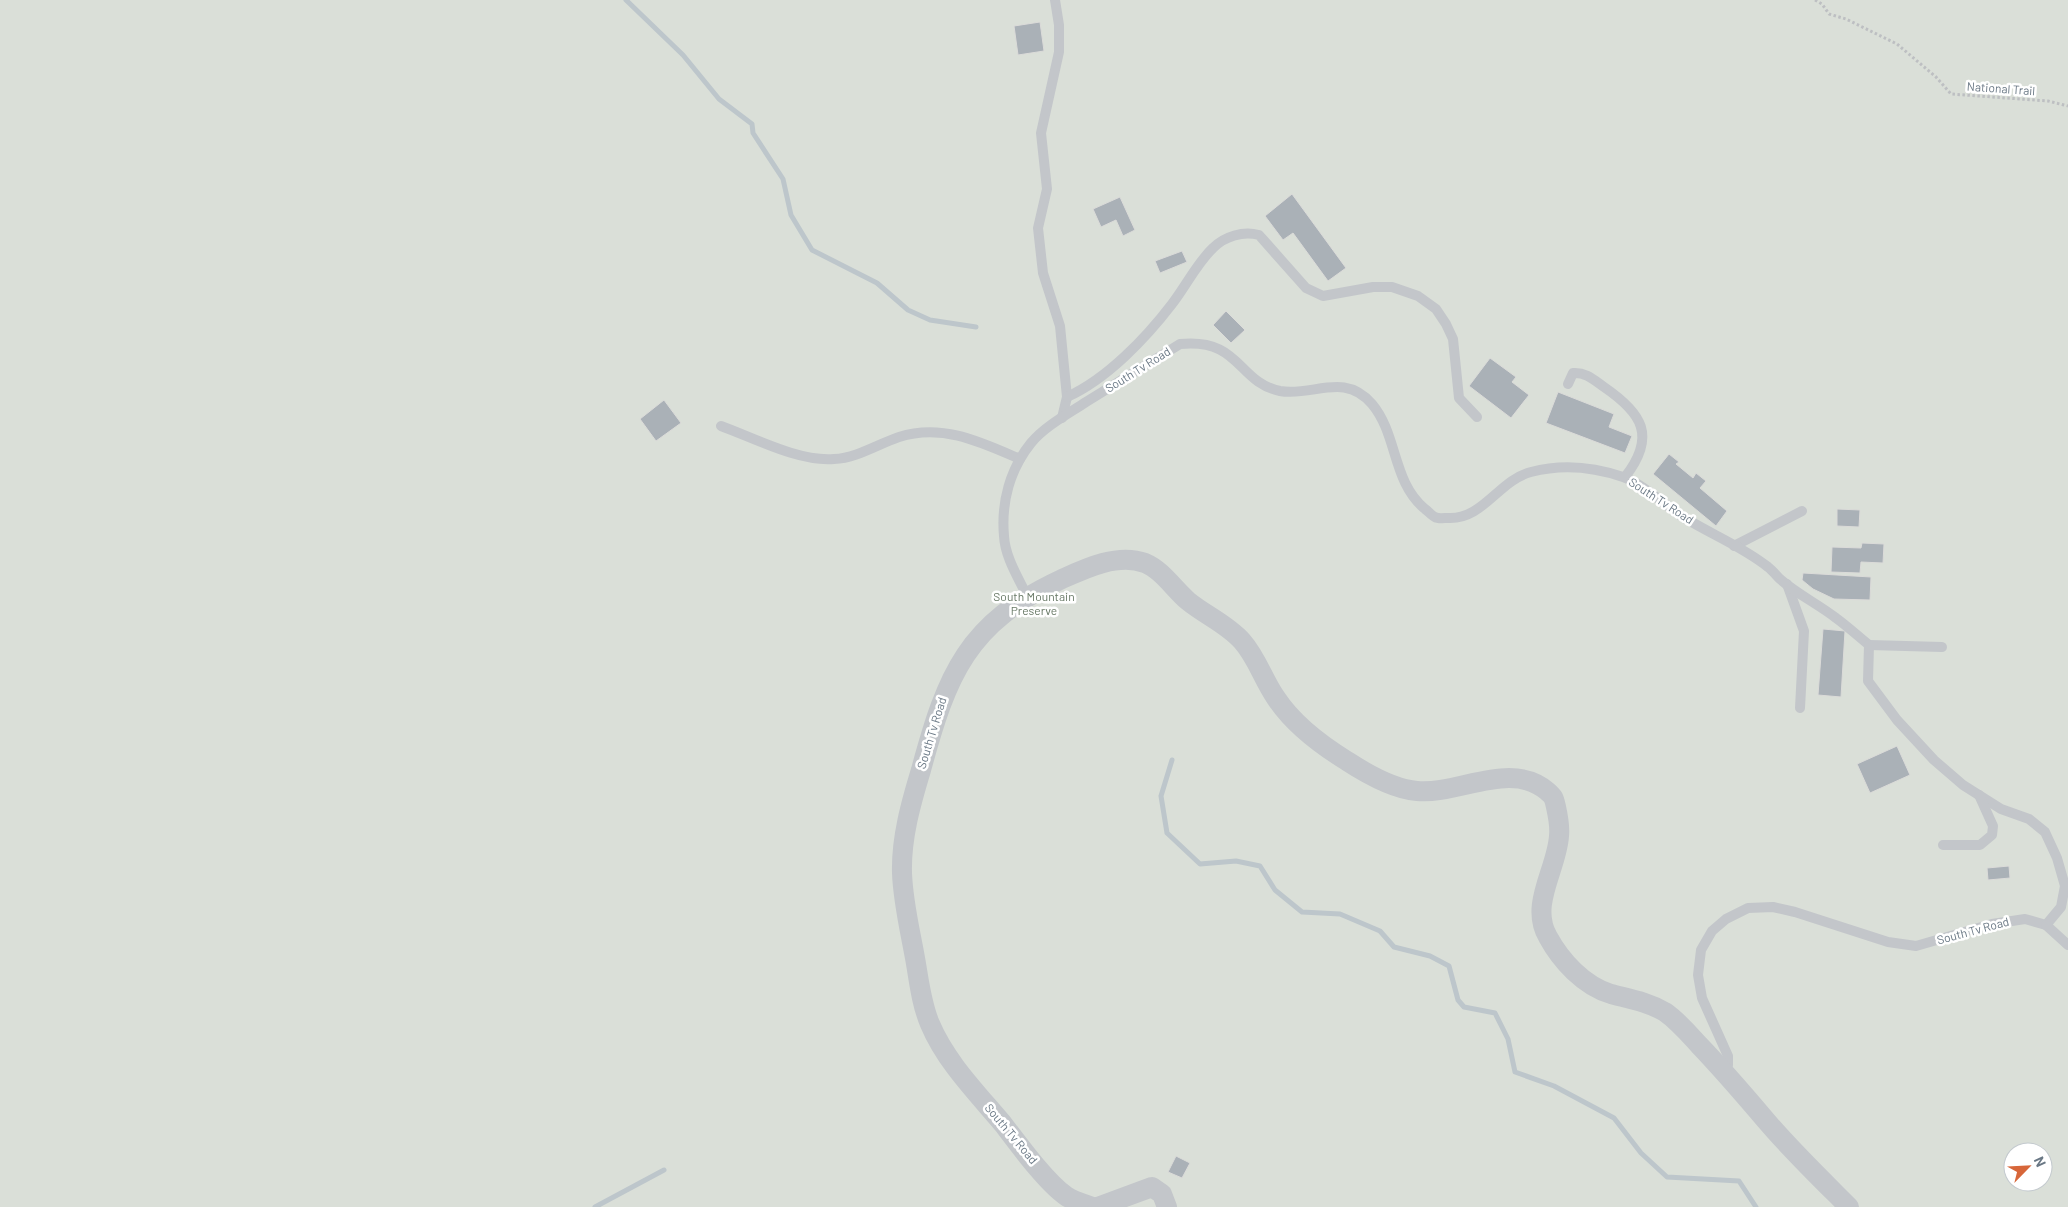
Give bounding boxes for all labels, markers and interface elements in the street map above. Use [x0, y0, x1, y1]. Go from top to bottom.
street label: National Trail [1966, 79, 2036, 97]
street label: South Tv Road [1102, 344, 1173, 395]
street label: South Tv Road [1627, 474, 1696, 526]
park label: South Mountain Preserve [993, 589, 1075, 617]
street label: South Tv Road [913, 695, 949, 770]
street label: South Tv Road [1935, 914, 2010, 946]
street label: South Tv Road [983, 1100, 1041, 1166]
north arrow [2003, 1142, 2053, 1192]
text: N [2031, 1154, 2050, 1169]

